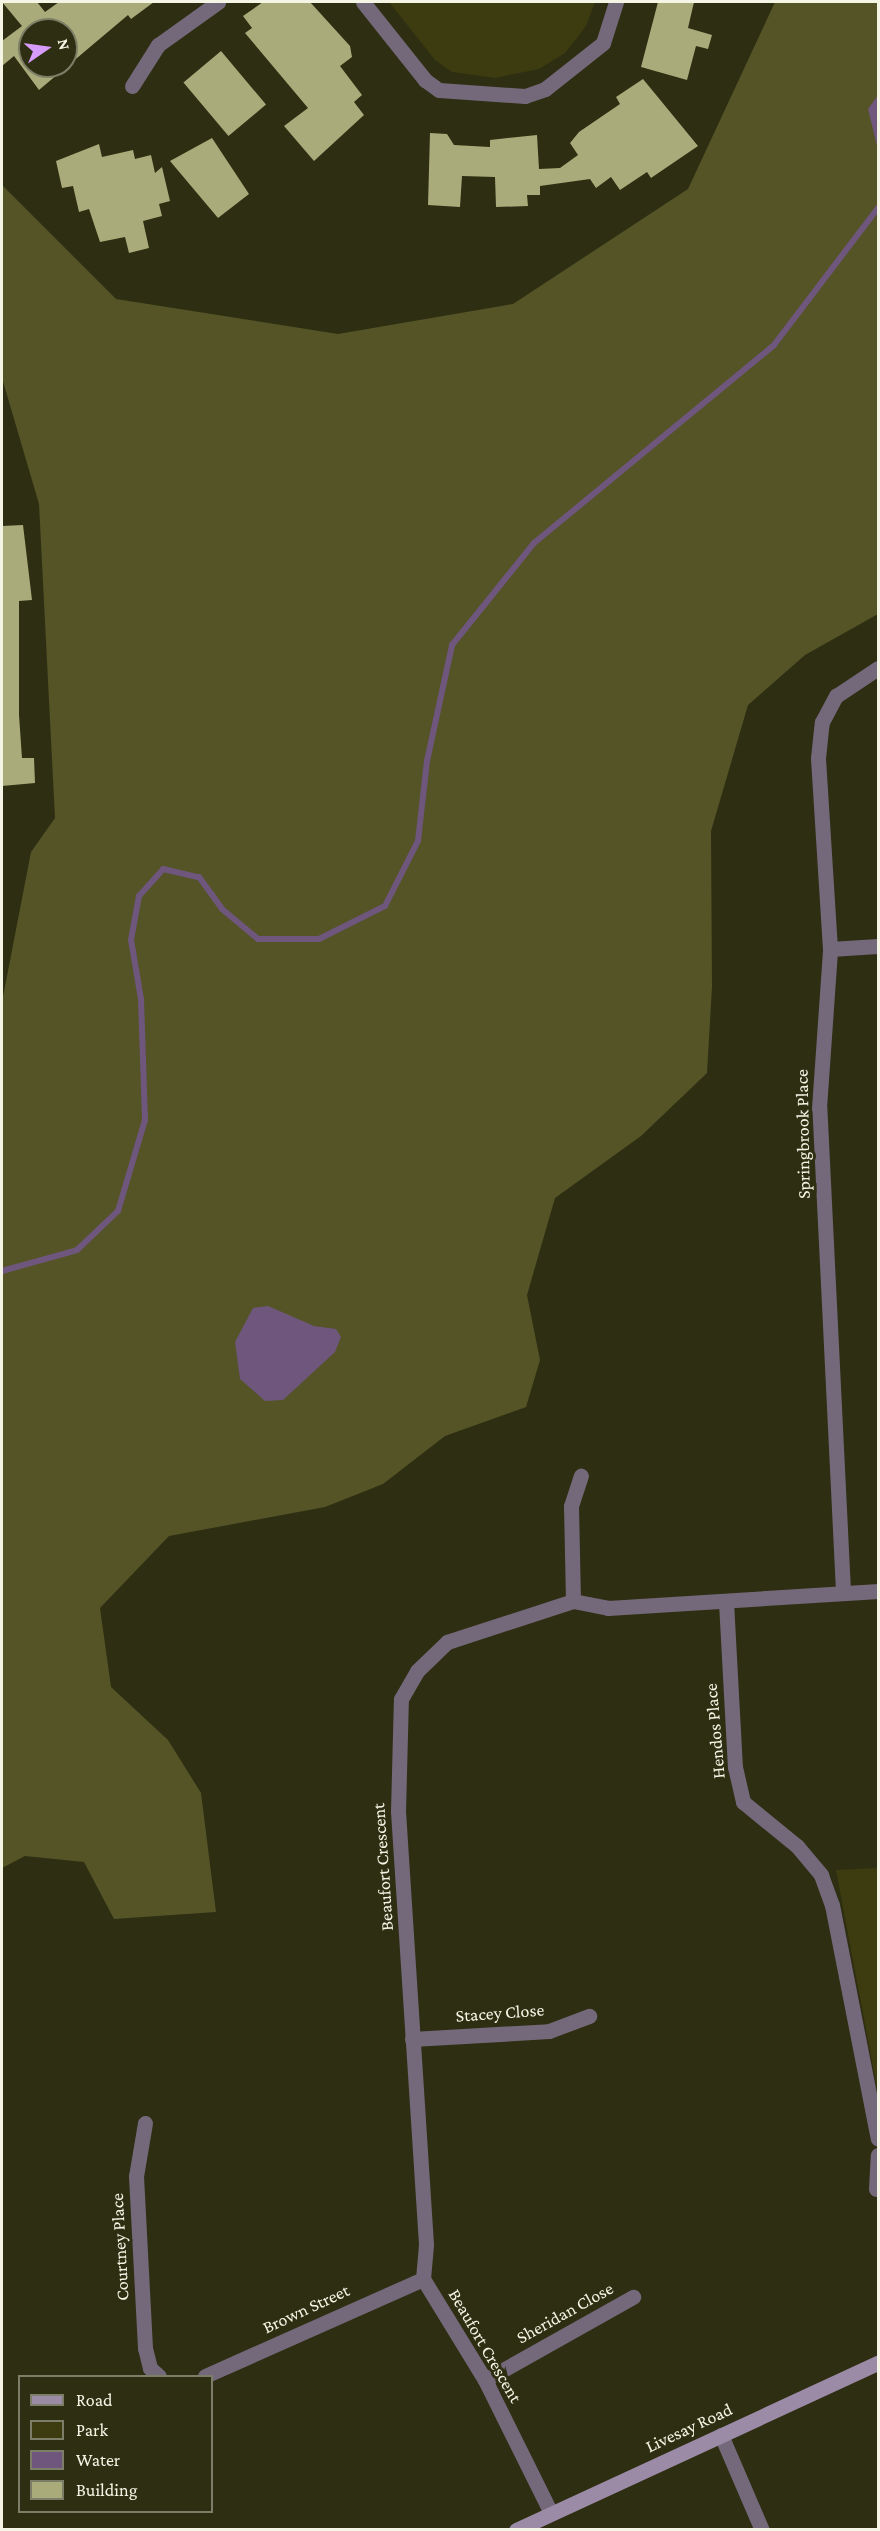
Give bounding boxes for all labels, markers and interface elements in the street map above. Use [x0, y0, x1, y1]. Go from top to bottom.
north arrow [18, 18, 78, 78]
text: N [55, 37, 74, 52]
street label: Springbrook Place [791, 1069, 815, 1199]
street label: Hendos Place [700, 1682, 730, 1780]
street label: Beaufort Crescent [368, 1802, 398, 1932]
street label: Stacey Close [455, 1999, 545, 2027]
street label: Courtney Place [106, 2193, 134, 2301]
street label: Sheridan Close [513, 2278, 617, 2348]
street label: Brown Street [259, 2280, 353, 2338]
street label: Beaufort Crescent [444, 2285, 526, 2407]
legend [18, 2375, 213, 2513]
text: Road [76, 2390, 113, 2410]
street label: Livesay Road [642, 2399, 736, 2457]
text: Park [76, 2420, 108, 2440]
text: Water [76, 2450, 120, 2470]
text: Building [76, 2480, 137, 2500]

